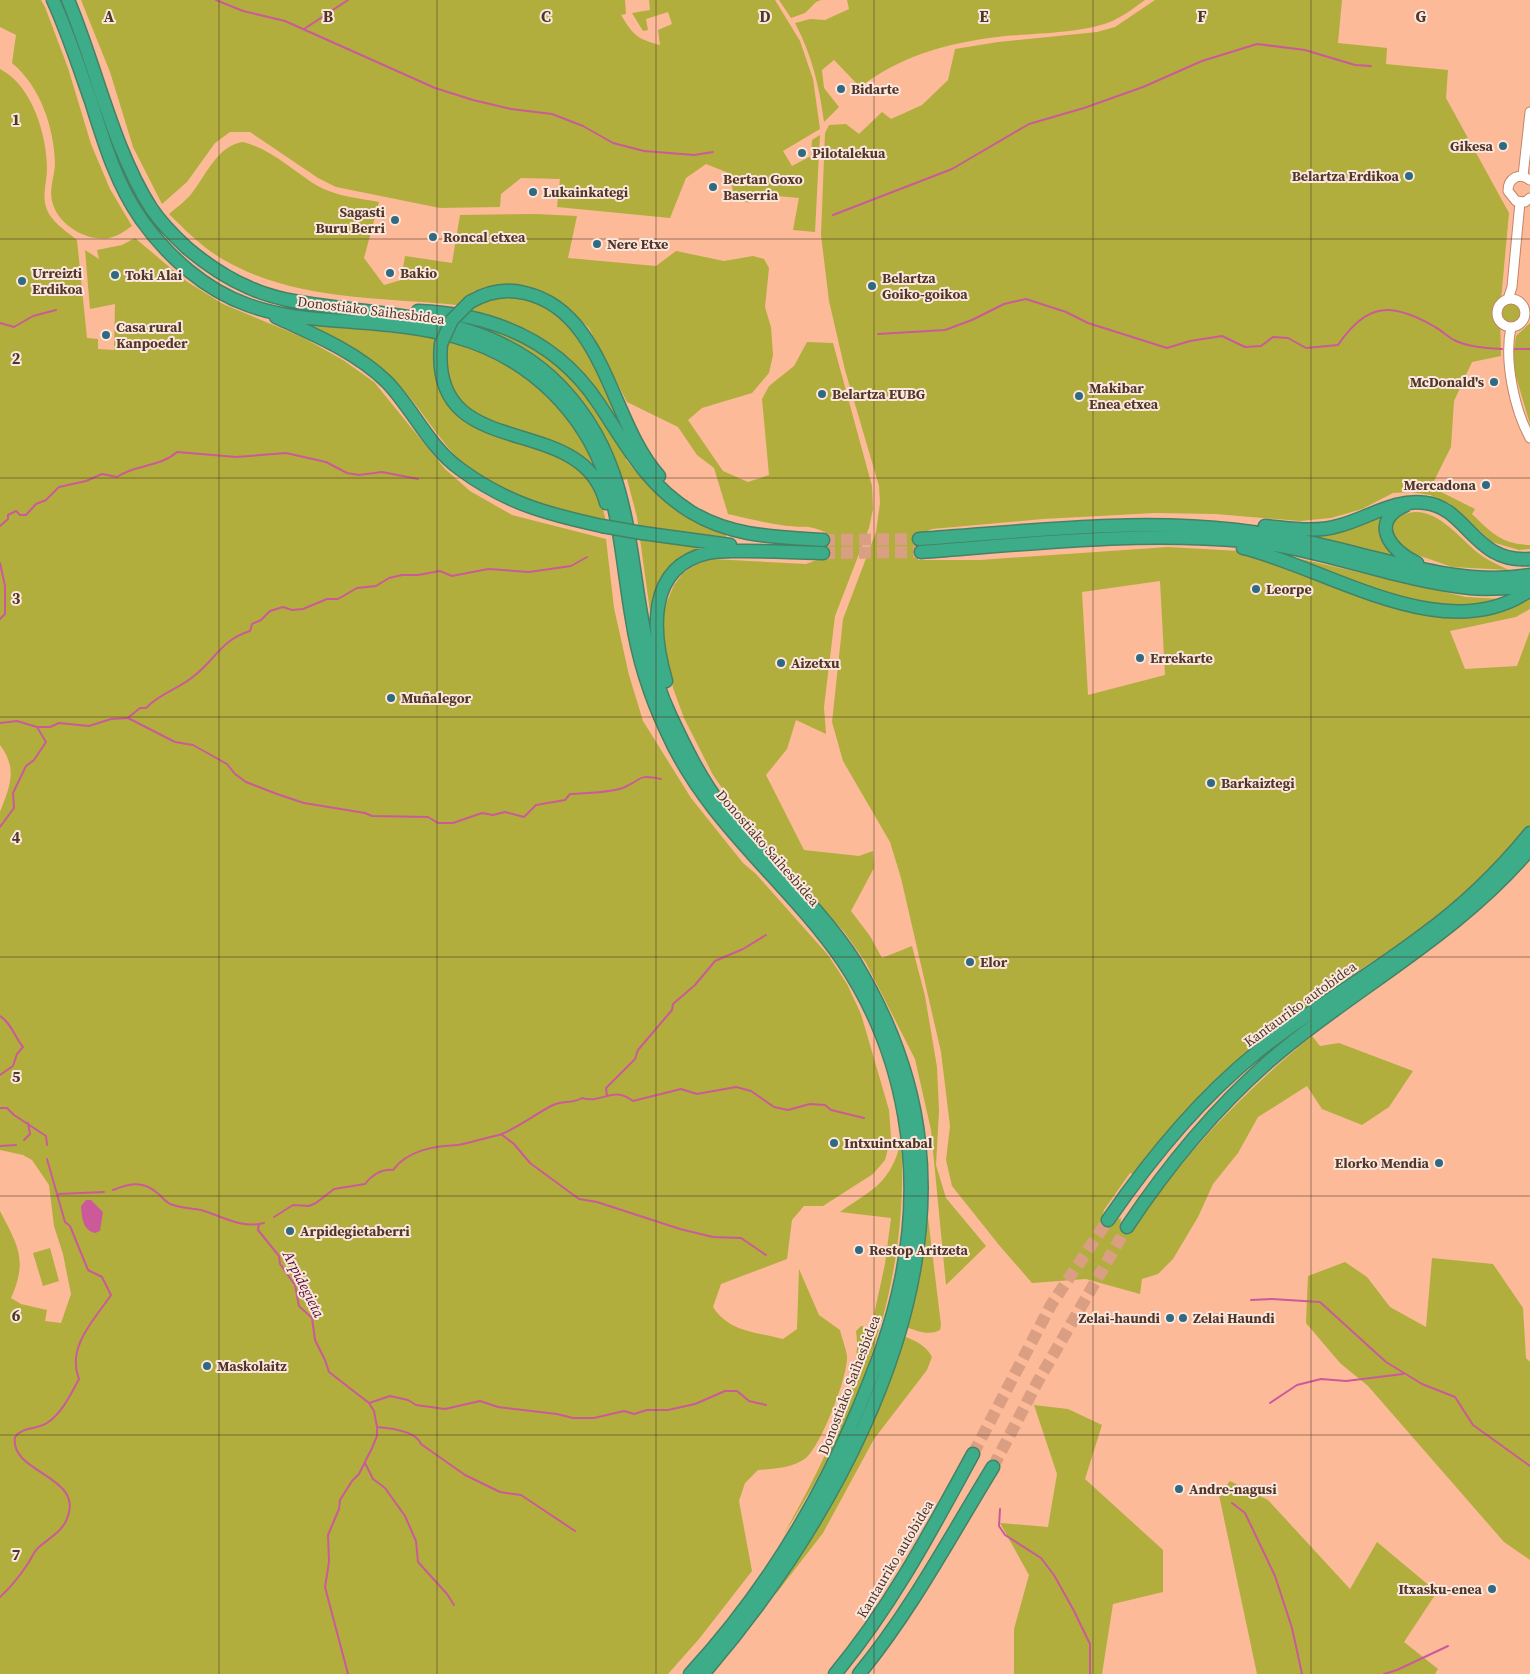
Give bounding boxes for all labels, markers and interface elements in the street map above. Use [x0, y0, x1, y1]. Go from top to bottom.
text: A [104, 5, 115, 27]
text: B [323, 5, 334, 27]
text: C [541, 5, 551, 27]
text: D [759, 5, 771, 27]
text: E [979, 5, 989, 27]
text: F [1197, 5, 1207, 27]
text: G [1416, 5, 1427, 27]
place label: Bidarte [851, 79, 899, 99]
marker: Bidarte [835, 83, 847, 95]
text: 1 [12, 108, 20, 130]
place label: Gikesa [1450, 136, 1494, 156]
marker: Gikesa [1497, 140, 1509, 152]
place label: Pilotalekua [812, 143, 886, 163]
marker: Pilotalekua [796, 147, 808, 159]
place label: Belartza Erdikoa [1292, 166, 1400, 186]
place label: Bertan Goxo Baserria [723, 169, 803, 205]
marker: Belartza Erdikoa [1403, 170, 1415, 182]
marker: Bertan Goxo Baserria [707, 181, 719, 193]
place label: Lukainkategi [543, 182, 629, 202]
marker: Lukainkategi [527, 186, 539, 198]
place label: Sagasti Buru Berri [316, 202, 386, 238]
marker: Sagasti Buru Berri [389, 214, 401, 226]
place label: Roncal etxea [443, 227, 526, 247]
marker: Roncal etxea [427, 231, 439, 243]
place label: Nere Etxe [607, 234, 668, 254]
marker: Nere Etxe [591, 238, 603, 250]
place label: Urreizti Erdikoa [32, 263, 83, 299]
place label: Bakio [400, 263, 437, 283]
place label: Toki Alai [125, 265, 183, 285]
marker: Bakio [384, 267, 396, 279]
place label: Belartza Goiko-goikoa [882, 268, 968, 304]
marker: Toki Alai [109, 269, 121, 281]
marker: Urreizti Erdikoa [16, 275, 28, 287]
marker: Belartza Goiko-goikoa [866, 280, 878, 292]
street label: Donostiako Saihesbidea [296, 291, 447, 329]
place label: Casa rural Kanpoeder [116, 317, 188, 353]
marker: Casa rural Kanpoeder [100, 329, 112, 341]
text: 2 [12, 347, 21, 369]
place label: McDonald's [1410, 372, 1485, 392]
marker: McDonald's [1488, 376, 1500, 388]
place label: Makibar Enea etxea [1089, 378, 1159, 414]
place label: Belartza EUBG [832, 384, 926, 404]
marker: Belartza EUBG [816, 388, 828, 400]
marker: Makibar Enea etxea [1073, 390, 1085, 402]
place label: Mercadona [1404, 475, 1477, 495]
marker: Mercadona [1480, 479, 1492, 491]
place label: Leorpe [1266, 579, 1312, 599]
marker: Leorpe [1250, 583, 1262, 595]
text: 3 [12, 587, 21, 609]
place label: Errekarte [1150, 648, 1213, 668]
marker: Errekarte [1134, 652, 1146, 664]
place label: Aizetxu [791, 653, 840, 673]
marker: Aizetxu [775, 657, 787, 669]
place label: Muñalegor [401, 688, 472, 708]
marker: Muñalegor [385, 692, 397, 704]
place label: Barkaiztegi [1221, 773, 1295, 793]
marker: Barkaiztegi [1205, 777, 1217, 789]
street label: Donostiako Saihesbidea [712, 785, 825, 911]
text: 4 [12, 826, 21, 848]
place label: Elor [980, 952, 1008, 972]
marker: Elor [964, 956, 976, 968]
street label: Kantauriko autobidea [1240, 956, 1361, 1052]
text: 5 [12, 1065, 21, 1087]
place label: Intxuintxabal [844, 1133, 933, 1153]
marker: Intxuintxabal [828, 1137, 840, 1149]
place label: Elorko Mendia [1335, 1153, 1430, 1173]
marker: Elorko Mendia [1433, 1157, 1445, 1169]
place label: Arpidegietaberri [300, 1221, 410, 1241]
marker: Arpidegietaberri [284, 1225, 296, 1237]
place label: Restop Aritzeta [869, 1240, 969, 1260]
marker: Restop Aritzeta [853, 1244, 865, 1256]
water label: Arpidegieta [278, 1246, 330, 1321]
text: 6 [12, 1304, 21, 1326]
place label: Zelai-haundi [1079, 1308, 1161, 1328]
place label: Zelai Haundi [1193, 1308, 1275, 1328]
street label: Donostiako Saihesbidea [813, 1311, 885, 1458]
marker: Zelai-haundi [1164, 1312, 1176, 1324]
marker: Zelai Haundi [1177, 1312, 1189, 1324]
place label: Maskolaitz [217, 1356, 287, 1376]
marker: Maskolaitz [201, 1360, 213, 1372]
place label: Andre-nagusi [1189, 1479, 1277, 1499]
marker: Andre-nagusi [1173, 1483, 1185, 1495]
street label: Kantauriko autobidea [852, 1495, 939, 1622]
text: 7 [12, 1543, 21, 1565]
place label: Itxasku-enea [1398, 1579, 1483, 1599]
marker: Itxasku-enea [1486, 1583, 1498, 1595]

